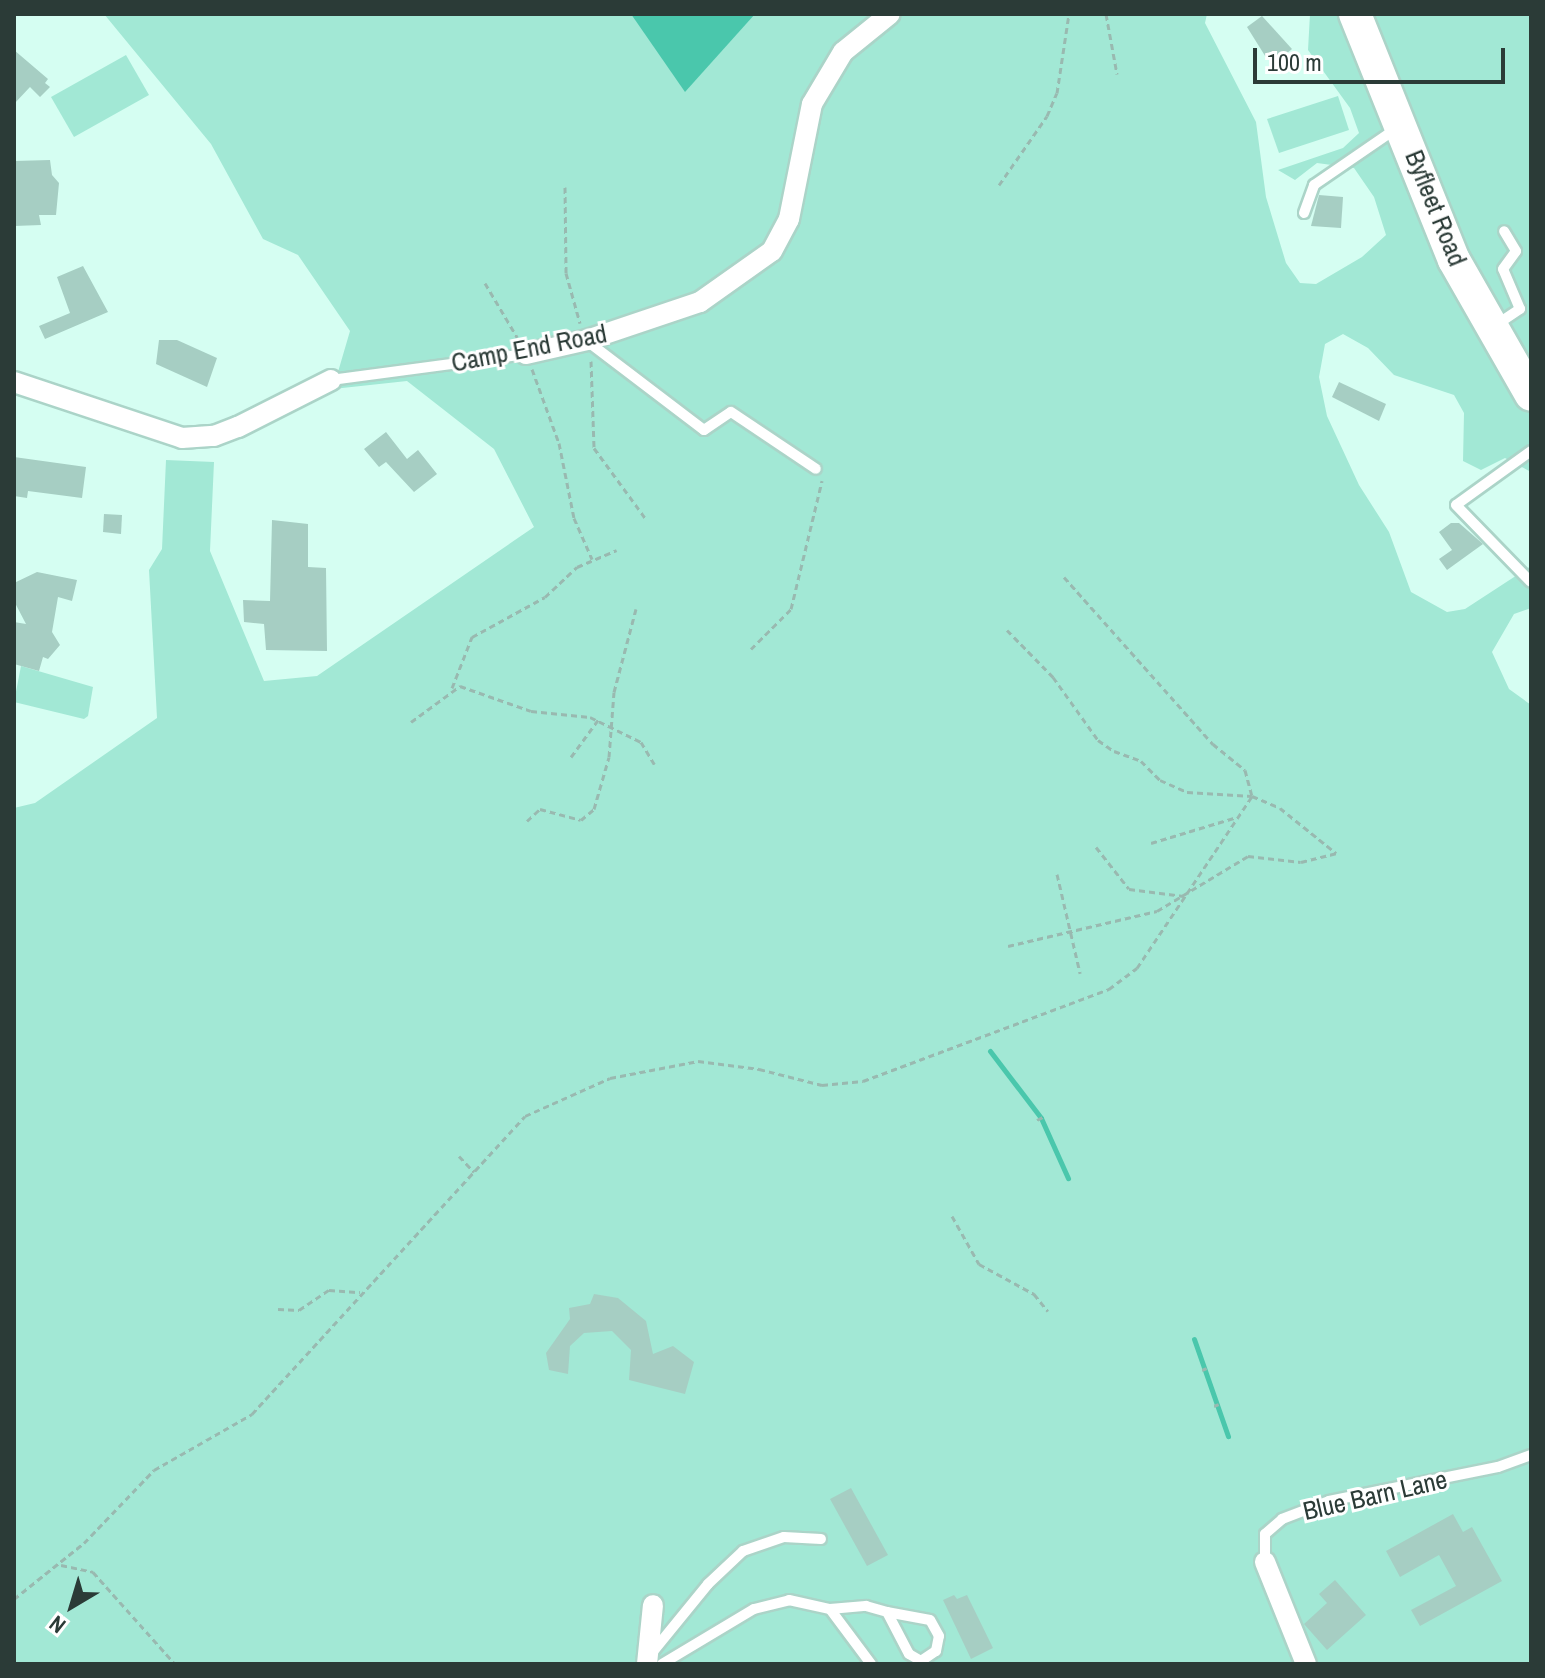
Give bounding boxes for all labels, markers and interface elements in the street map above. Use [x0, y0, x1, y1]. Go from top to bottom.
scale bar [1257, 32, 1509, 82]
text: 100 m [1267, 46, 1322, 78]
street label: Byfleet Road [1399, 146, 1473, 270]
street label: Camp End Road [449, 318, 609, 378]
street label: Blue Barn Lane [1300, 1463, 1450, 1527]
north arrow [32, 1566, 112, 1646]
text: N [43, 1609, 72, 1641]

